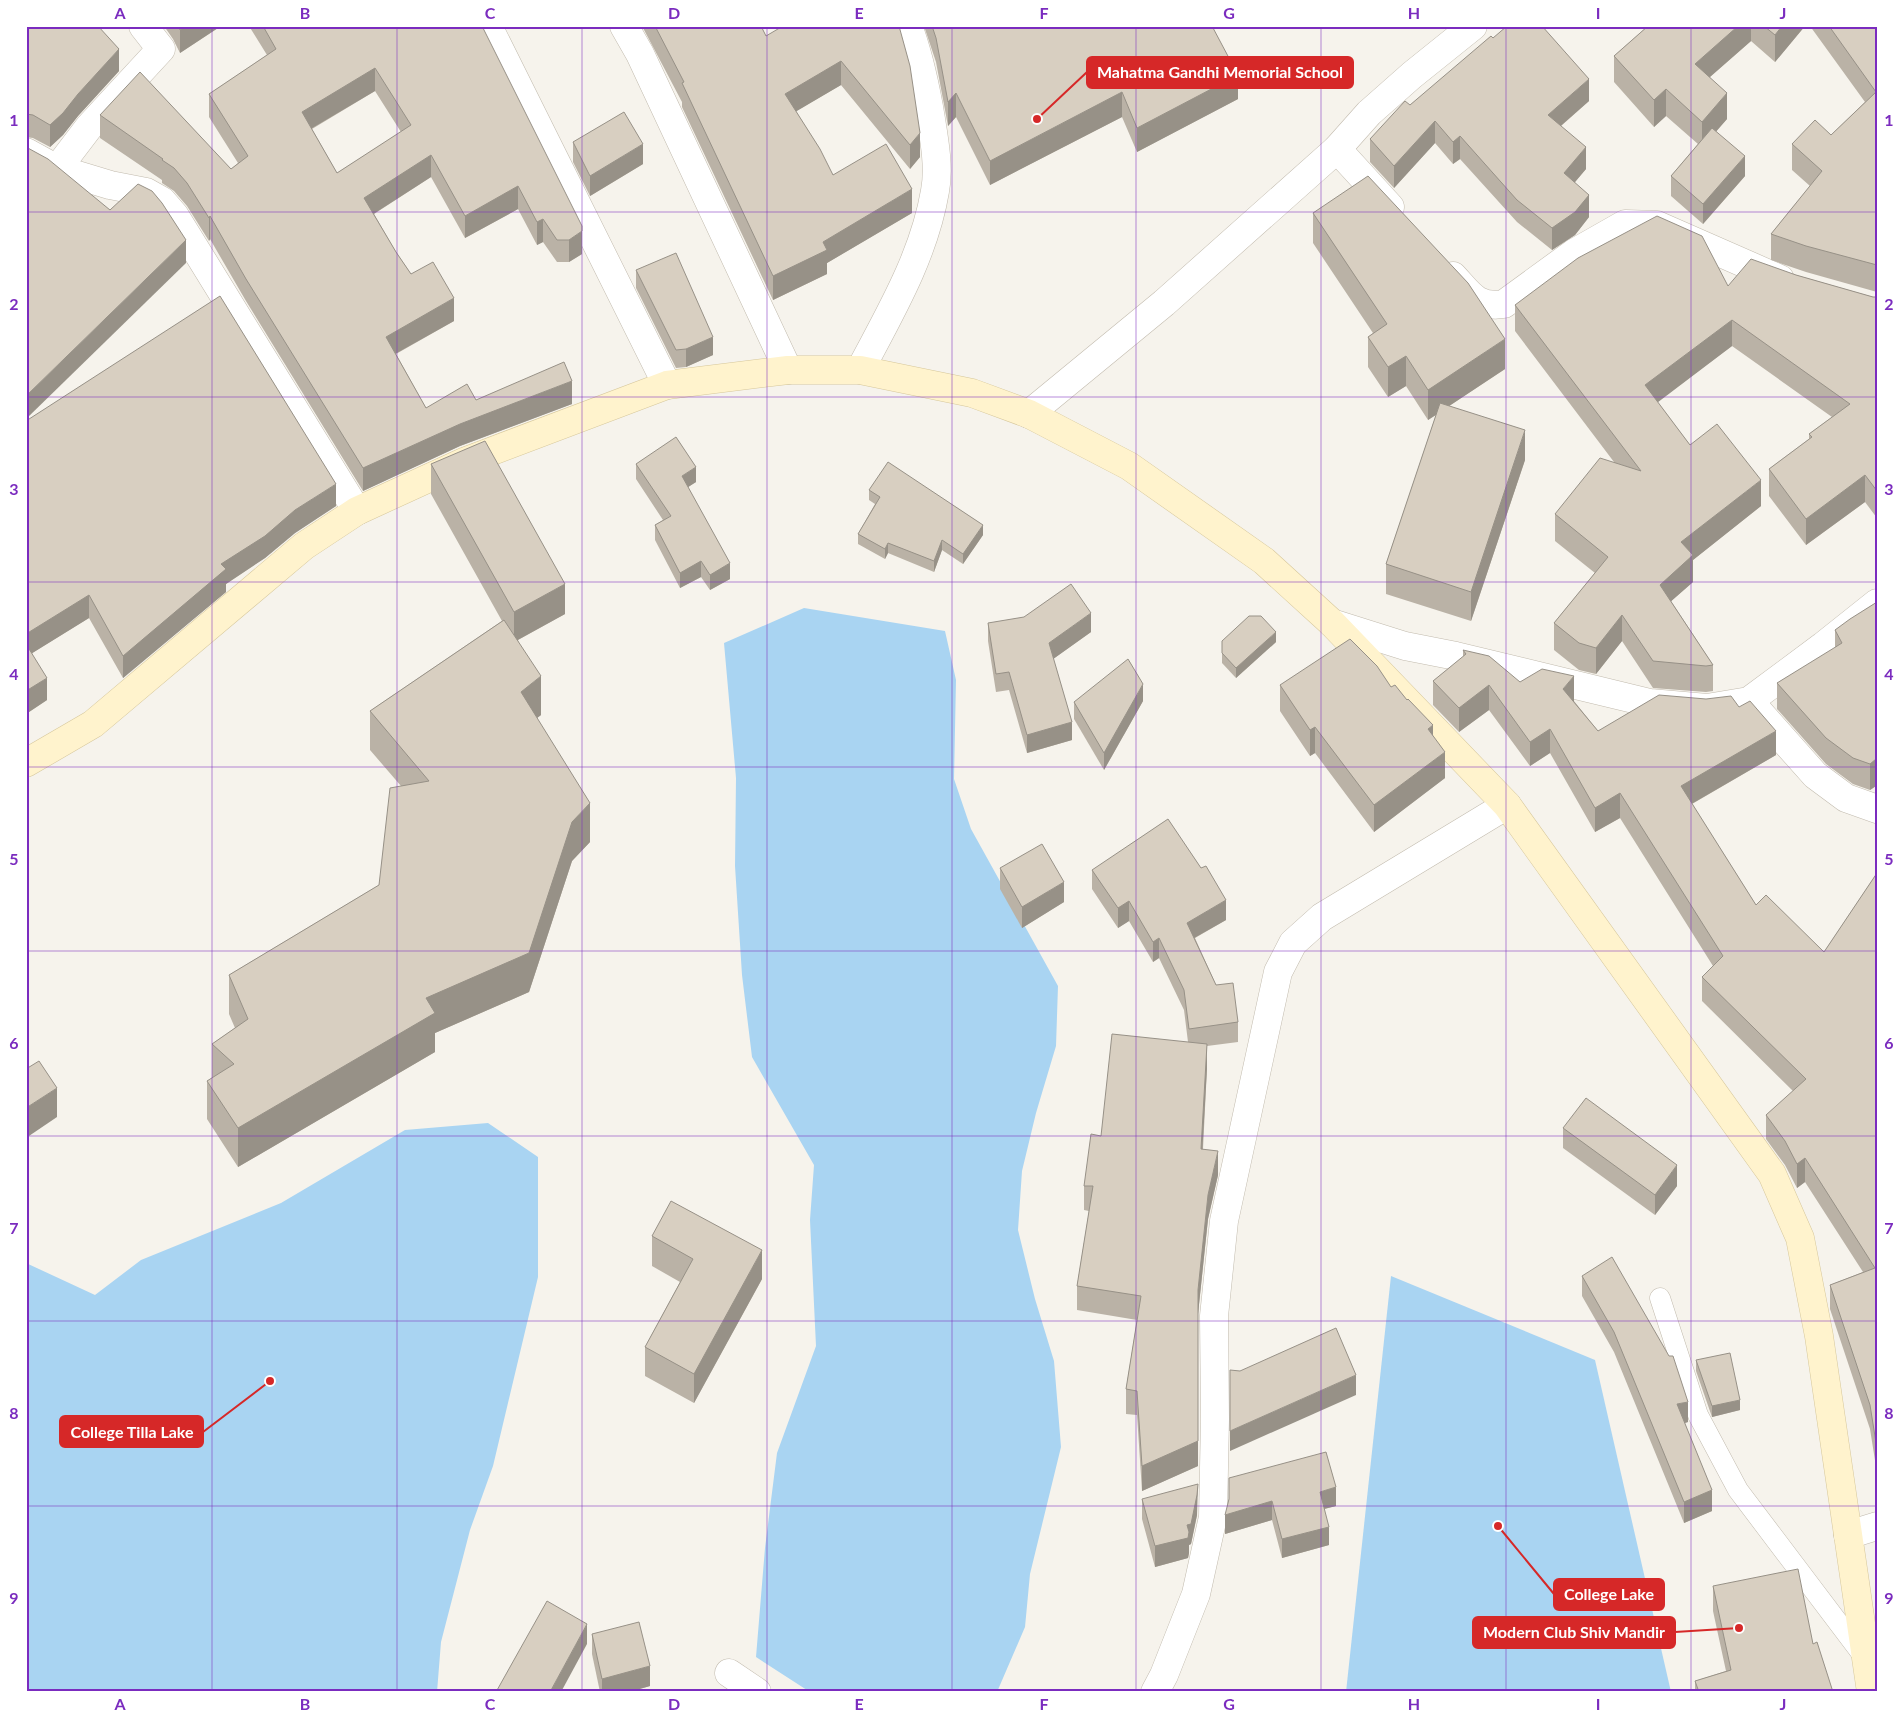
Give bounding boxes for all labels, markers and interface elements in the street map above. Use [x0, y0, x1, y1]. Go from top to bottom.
text: A [113, 3, 126, 22]
text: B [300, 3, 310, 22]
text: C [485, 3, 496, 22]
text: D [668, 3, 680, 22]
text: E [854, 3, 864, 22]
text: F [1039, 3, 1049, 22]
text: G [1223, 3, 1235, 22]
text: H [1408, 3, 1420, 22]
text: I [1596, 3, 1600, 22]
text: J [1780, 3, 1786, 22]
callout: Mahatma Gandhi Memorial School [1087, 57, 1353, 88]
text: Mahatma Gandhi Memorial School [1097, 62, 1343, 81]
text: 1 [9, 110, 19, 129]
text: 1 [1884, 110, 1894, 129]
text: 2 [9, 294, 19, 313]
text: 2 [1884, 294, 1894, 313]
text: 3 [9, 479, 19, 498]
text: 3 [1884, 479, 1894, 498]
text: 4 [9, 664, 19, 683]
text: 4 [1884, 664, 1894, 683]
text: 5 [9, 849, 19, 868]
text: 5 [1884, 849, 1894, 868]
text: 6 [9, 1033, 19, 1052]
text: 6 [1884, 1033, 1894, 1052]
text: 7 [9, 1218, 19, 1237]
text: 7 [1884, 1218, 1894, 1237]
text: 8 [9, 1403, 19, 1422]
text: 8 [1884, 1403, 1894, 1422]
callout: College Tilla Lake [60, 1416, 203, 1447]
text: College Tilla Lake [70, 1422, 194, 1441]
callout: College Lake [1554, 1579, 1664, 1610]
text: College Lake [1564, 1584, 1654, 1603]
text: 9 [9, 1588, 19, 1607]
text: 9 [1884, 1588, 1894, 1607]
callout: Modern Club Shiv Mandir [1473, 1617, 1675, 1648]
text: Modern Club Shiv Mandir [1483, 1622, 1665, 1641]
text: A [113, 1694, 126, 1713]
text: B [300, 1694, 310, 1713]
text: C [485, 1694, 496, 1713]
text: D [668, 1694, 680, 1713]
text: E [854, 1694, 864, 1713]
text: F [1039, 1694, 1049, 1713]
text: G [1223, 1694, 1235, 1713]
text: H [1408, 1694, 1420, 1713]
text: I [1596, 1694, 1600, 1713]
text: J [1780, 1694, 1786, 1713]

